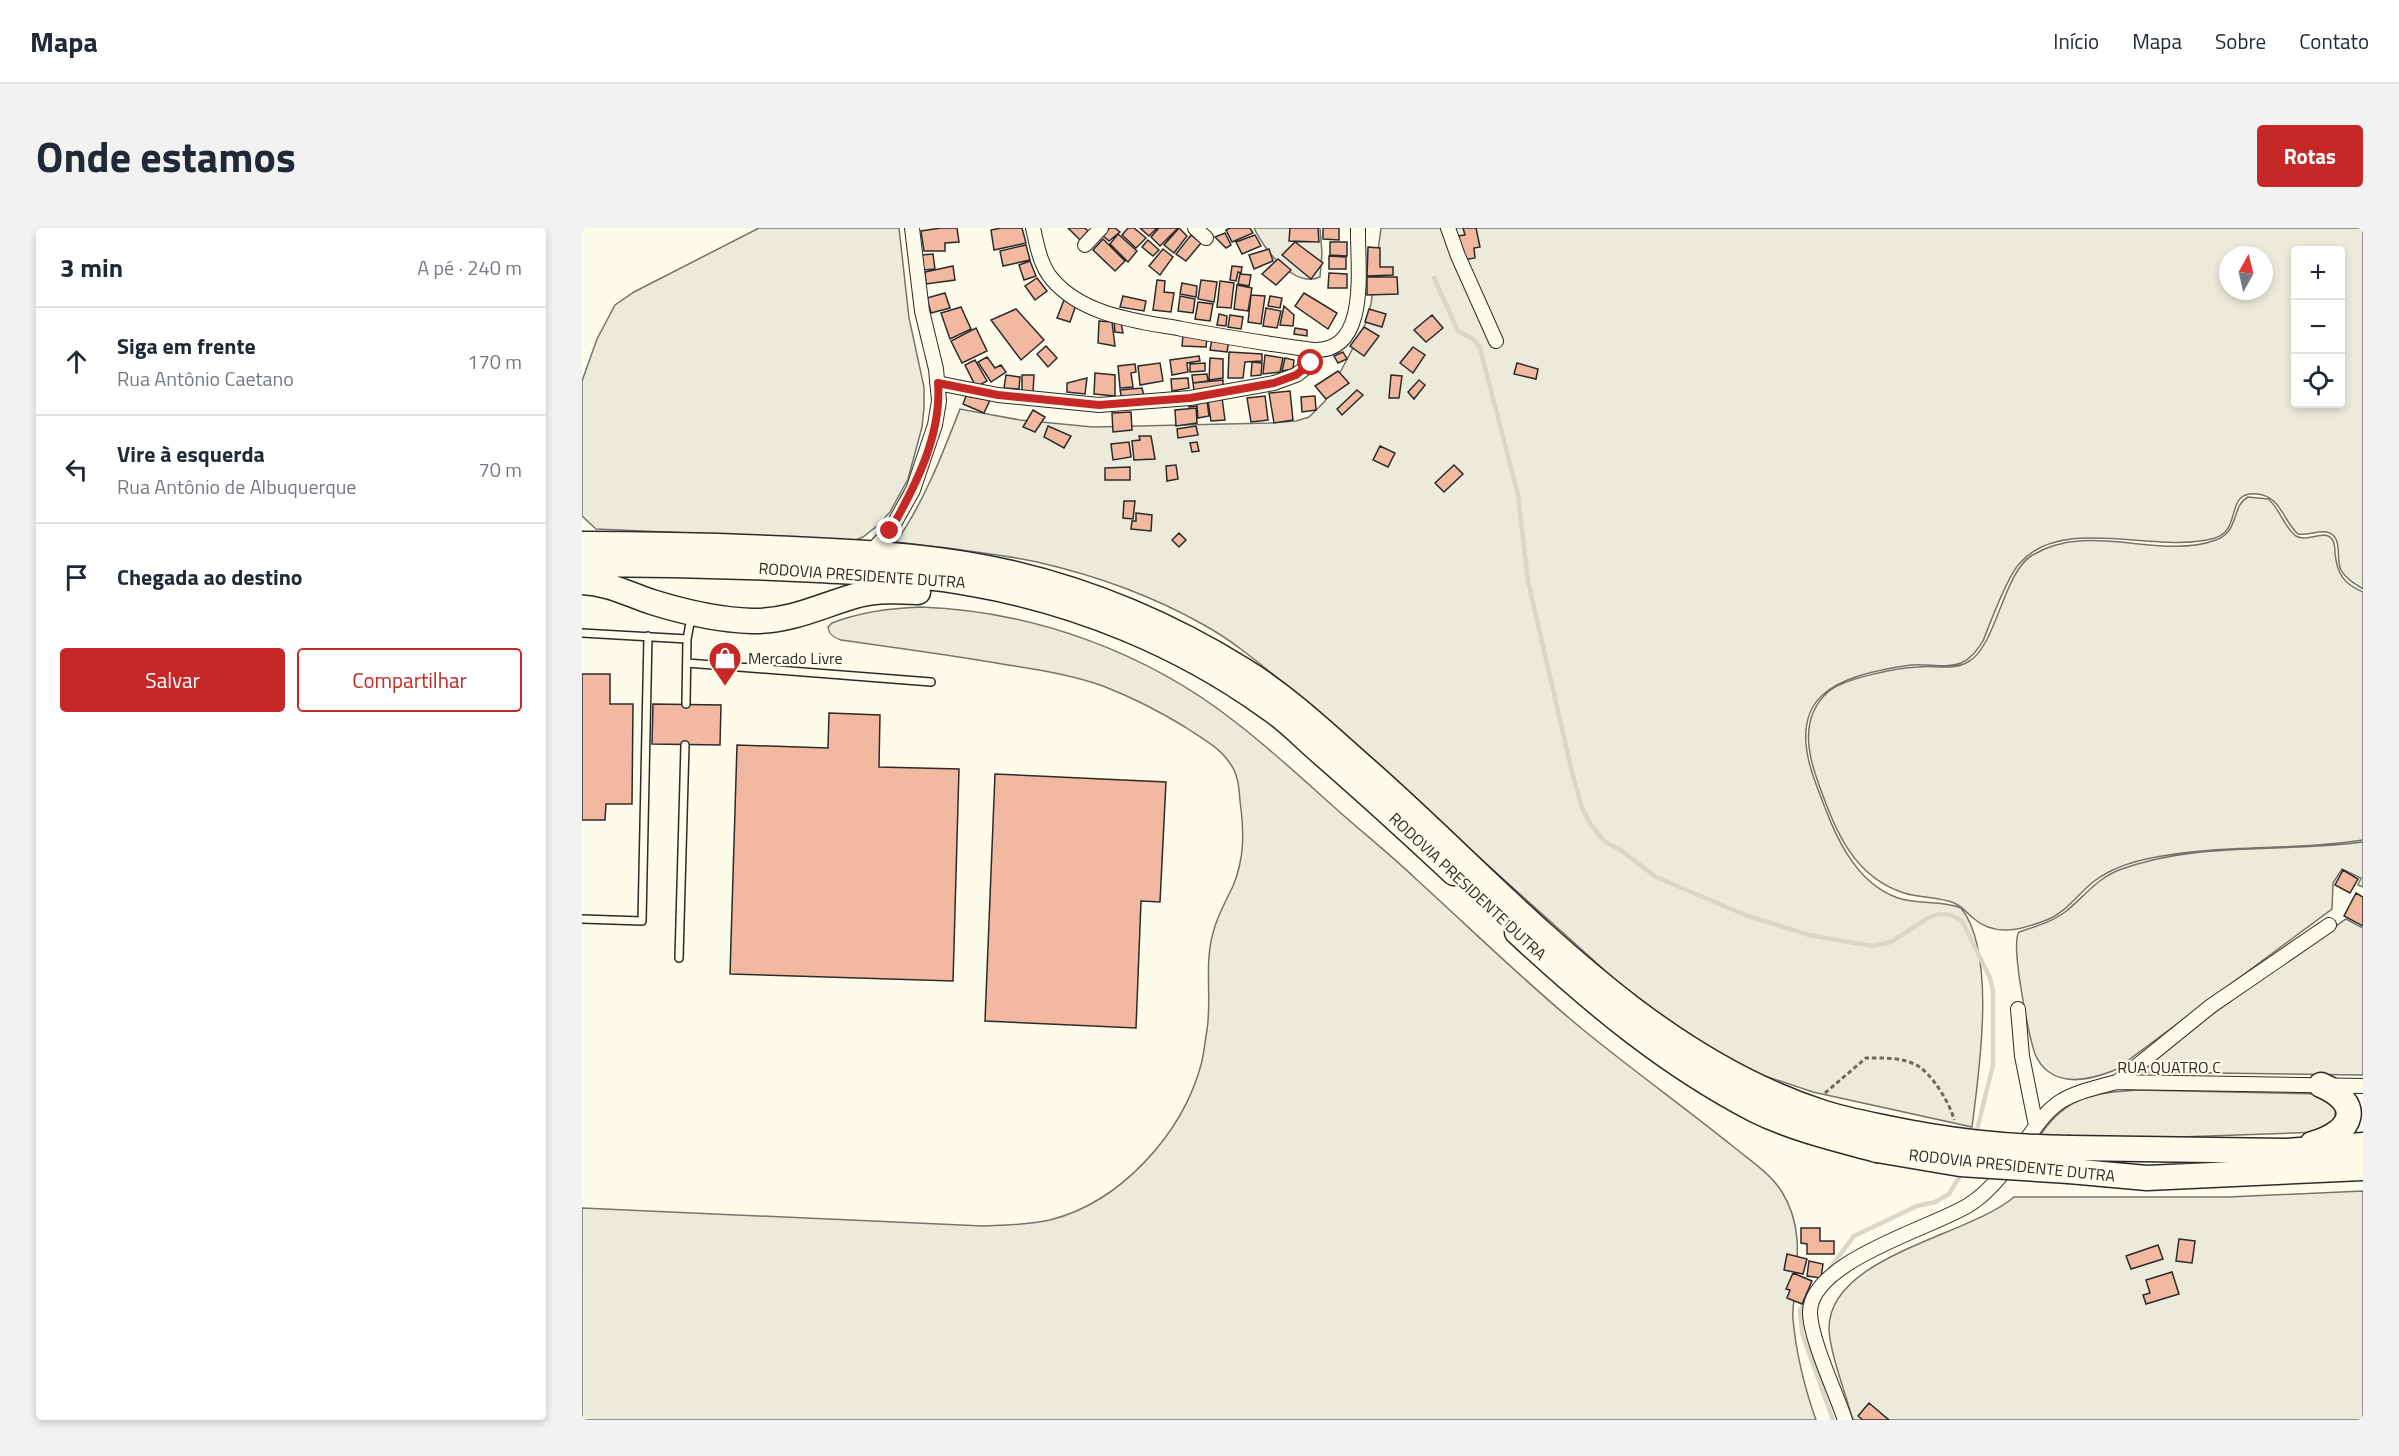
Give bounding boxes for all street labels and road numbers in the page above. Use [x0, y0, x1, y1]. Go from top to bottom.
street label: RODOVIA PRESIDENTE DUTRA [758, 556, 967, 594]
street label: RODOVIA PRESIDENTE DUTRA [1384, 807, 1552, 966]
street label: RUA QUATRO C [2117, 1055, 2221, 1079]
street label: RODOVIA PRESIDENTE DUTRA [1908, 1142, 2117, 1188]

